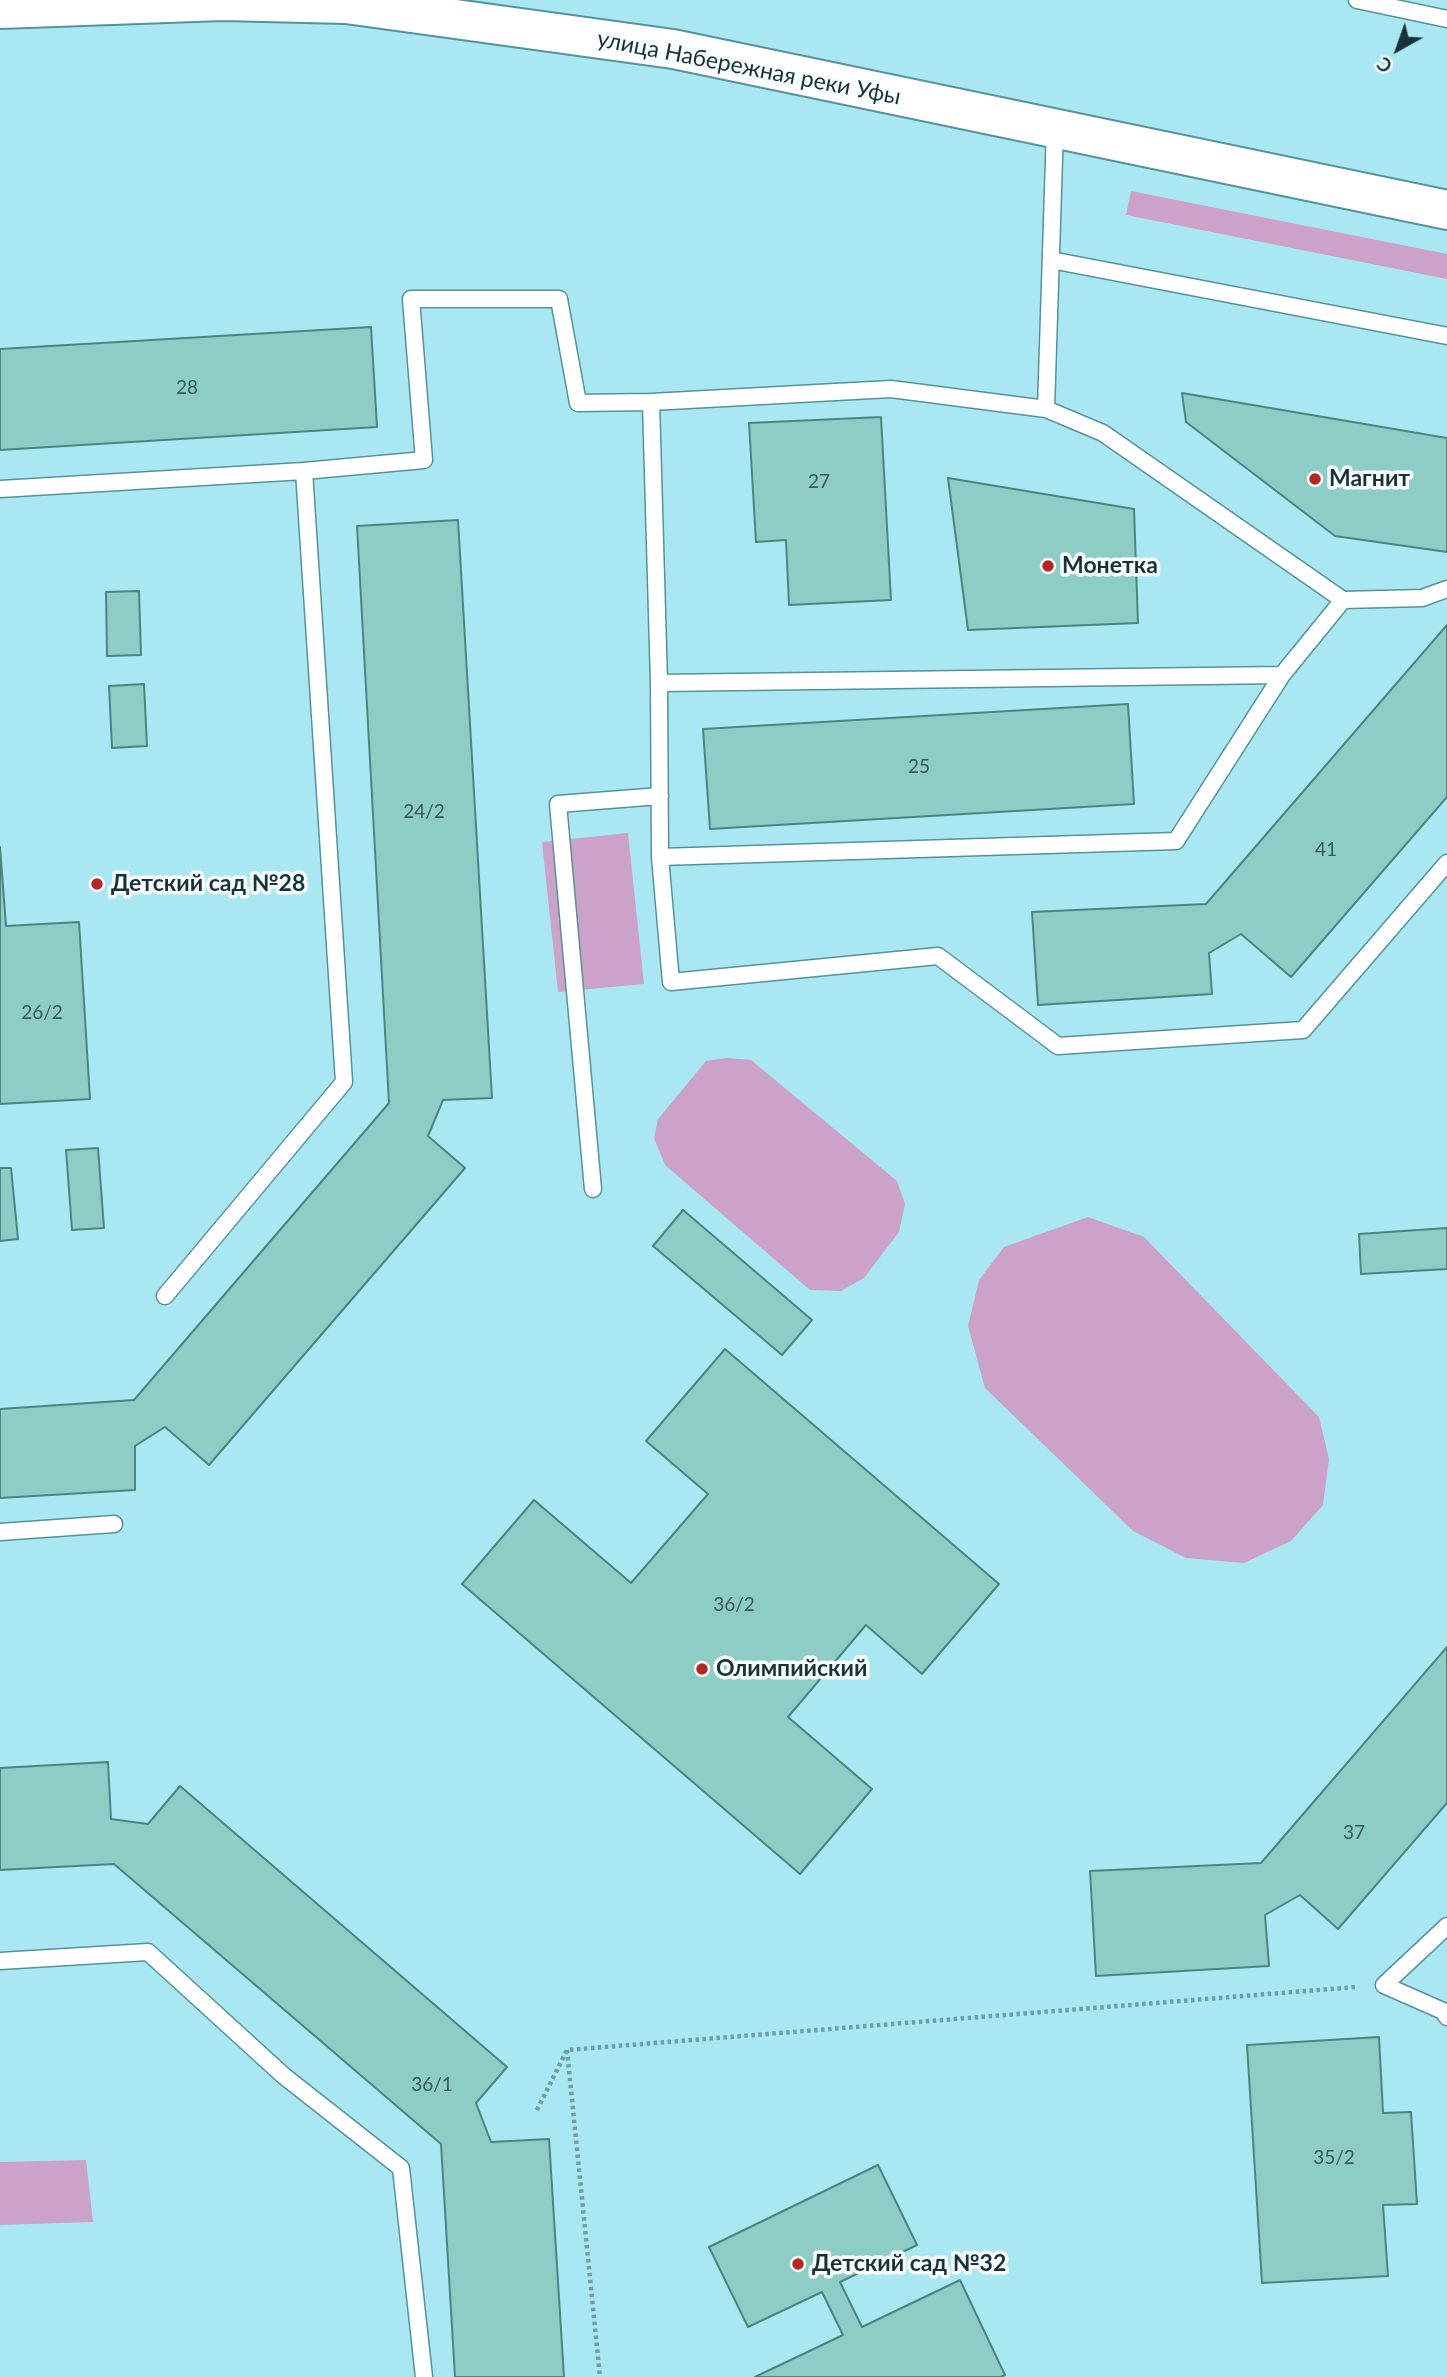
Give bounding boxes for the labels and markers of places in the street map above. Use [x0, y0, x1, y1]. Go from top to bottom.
place label: Магнит [1329, 465, 1410, 493]
marker: Магнит [1307, 471, 1323, 487]
place label: Монетка [1062, 552, 1158, 580]
marker: Монетка [1040, 558, 1056, 574]
place label: Детский сад №28 [111, 870, 305, 898]
marker: Детский сад №28 [89, 876, 105, 892]
place label: Олимпийский [716, 1655, 867, 1683]
marker: Олимпийский [694, 1661, 710, 1677]
place label: Детский сад №32 [812, 2250, 1006, 2278]
marker: Детский сад №32 [790, 2256, 806, 2272]

